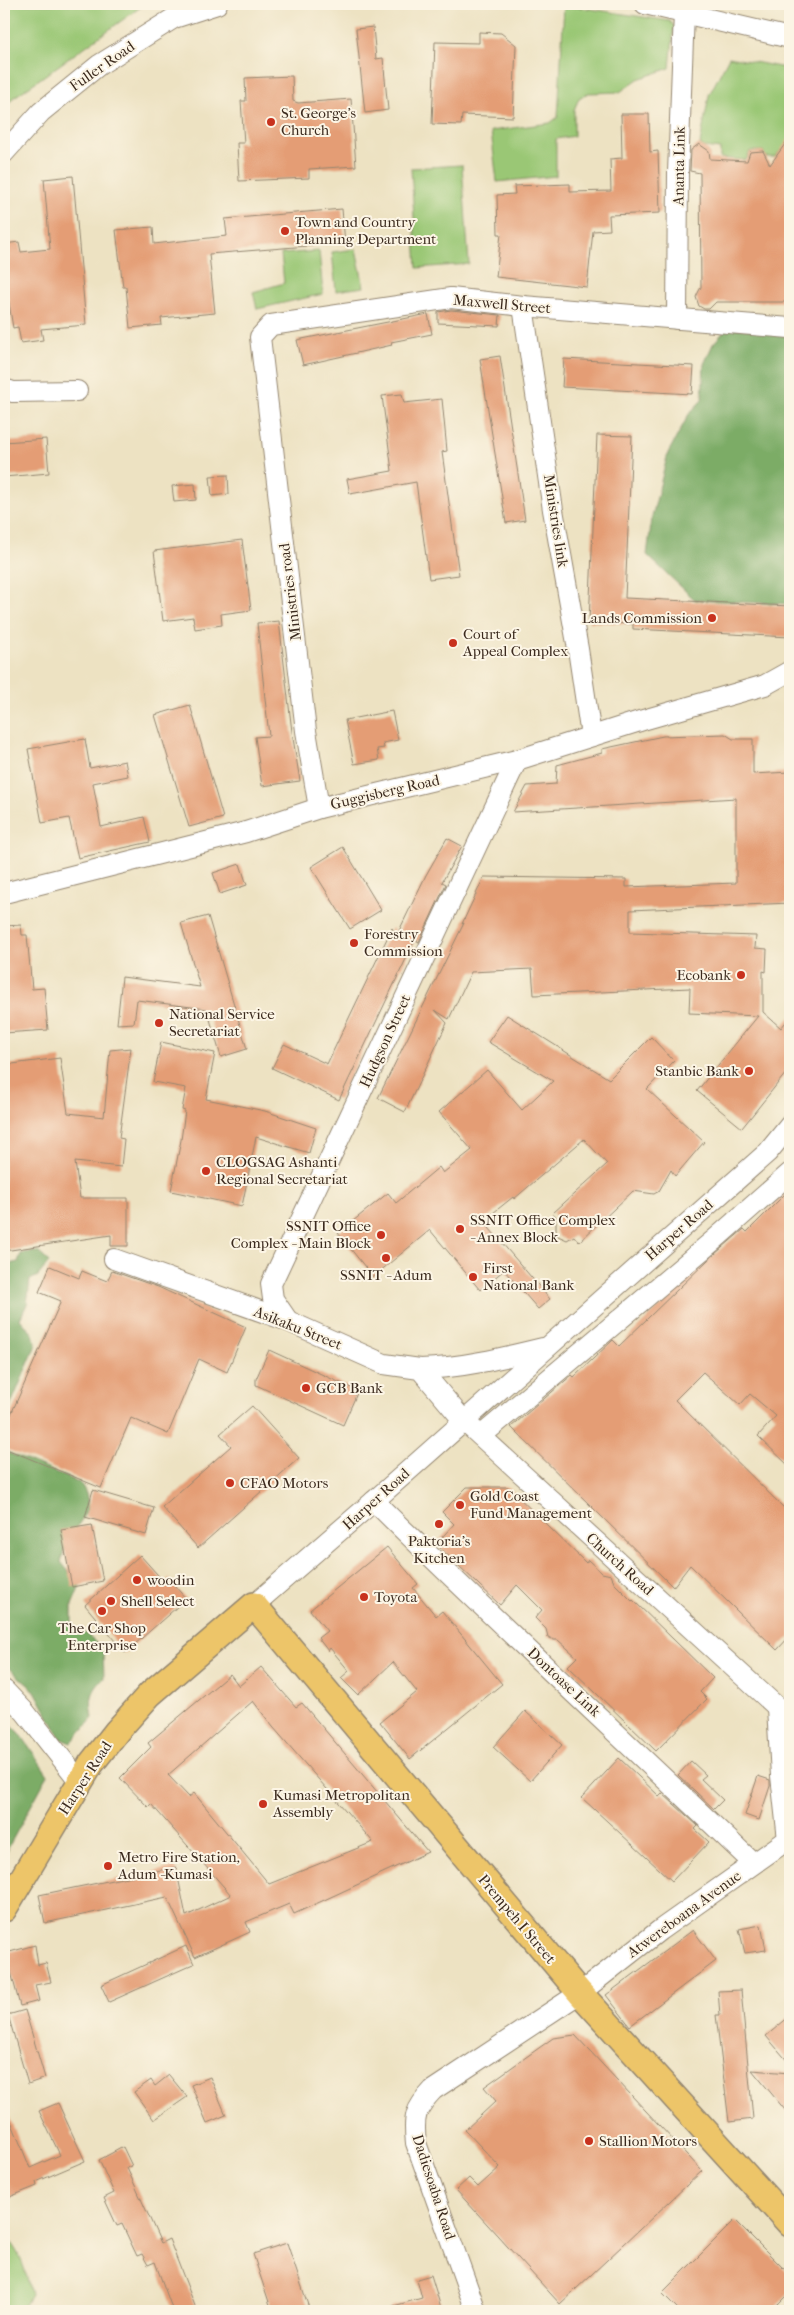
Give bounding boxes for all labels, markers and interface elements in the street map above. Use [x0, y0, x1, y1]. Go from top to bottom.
street label: Fuller Road [66, 37, 139, 95]
place label: St. George's Church [281, 104, 357, 139]
marker: St. George's Church [265, 116, 277, 128]
street label: Ananta Link [669, 126, 689, 207]
place label: Town and Country Planning Department [295, 213, 437, 248]
marker: Town and Country Planning Department [279, 225, 291, 237]
street label: Maxwell Street [452, 291, 552, 317]
street label: Ministries link [540, 473, 572, 569]
street label: Ministries road [275, 541, 305, 642]
place label: Lands Commission [582, 609, 702, 627]
marker: Lands Commission [706, 612, 718, 624]
place label: Court of Appeal Complex [462, 625, 568, 660]
marker: Court of Appeal Complex [447, 637, 459, 649]
street label: Guggisberg Road [329, 771, 442, 813]
place label: Forestry Commission [364, 925, 443, 960]
marker: Forestry Commission [348, 937, 360, 949]
place label: Ecobank [676, 966, 731, 984]
marker: Ecobank [735, 969, 747, 981]
street label: Hudgson Street [356, 991, 415, 1091]
place label: National Service Secretariat [169, 1005, 275, 1040]
marker: National Service Secretariat [153, 1017, 165, 1029]
place label: Stanbic Bank [655, 1062, 739, 1080]
marker: Stanbic Bank [743, 1065, 755, 1077]
place label: CLOGSAG Ashanti Regional Secretariat [216, 1153, 349, 1188]
marker: CLOGSAG Ashanti Regional Secretariat [200, 1165, 212, 1177]
street label: Harper Road [641, 1195, 717, 1264]
place label: SSNIT Office Complex - Annex Block [470, 1211, 616, 1246]
place label: SSNIT Office Complex - Main Block [231, 1217, 372, 1252]
marker: SSNIT Office Complex - Annex Block [454, 1223, 466, 1235]
marker: SSNIT Office Complex - Main Block [375, 1229, 387, 1241]
marker: SSNIT - Adum [380, 1252, 392, 1264]
place label: First National Bank [483, 1259, 575, 1294]
place label: SSNIT - Adum [340, 1266, 433, 1284]
marker: First National Bank [467, 1271, 479, 1283]
street label: Asikaku Street [250, 1302, 345, 1354]
place label: GCB Bank [316, 1379, 383, 1397]
marker: GCB Bank [300, 1382, 312, 1394]
street label: Harper Road [339, 1464, 414, 1534]
place label: CFAO Motors [240, 1474, 329, 1492]
marker: CFAO Motors [224, 1477, 236, 1489]
place label: Gold Coast Fund Management [470, 1487, 593, 1522]
marker: Gold Coast Fund Management [454, 1499, 466, 1511]
marker: Paktoria's Kitchen [433, 1518, 445, 1530]
street label: Church Road [582, 1529, 658, 1600]
place label: Paktoria's Kitchen [408, 1532, 471, 1567]
place label: woodin [146, 1571, 195, 1589]
marker: woodin [131, 1574, 143, 1586]
place label: Toyota [374, 1588, 418, 1606]
marker: Toyota [358, 1591, 370, 1603]
place label: Shell Select [121, 1592, 195, 1610]
marker: Shell Select [105, 1595, 117, 1607]
marker: The Car Shop Enterprise [96, 1605, 108, 1617]
place label: The Car Shop Enterprise [58, 1619, 146, 1654]
street label: Dontoase Link [524, 1644, 605, 1721]
street label: Harper Road [55, 1737, 116, 1818]
place label: Kumasi Metropolitan Assembly [272, 1786, 410, 1821]
marker: Kumasi Metropolitan Assembly [257, 1798, 269, 1810]
place label: Metro Fire Station, Adum -Kumasi [117, 1848, 240, 1883]
marker: Metro Fire Station, Adum -Kumasi [102, 1860, 114, 1872]
street label: Atwereboana Avenue [623, 1866, 745, 1962]
street label: Prempeh I Street [474, 1871, 560, 1968]
street label: Dadiesoaba Road [408, 2132, 460, 2243]
place label: Stallion Motors [599, 2132, 697, 2150]
marker: Stallion Motors [583, 2135, 595, 2147]

